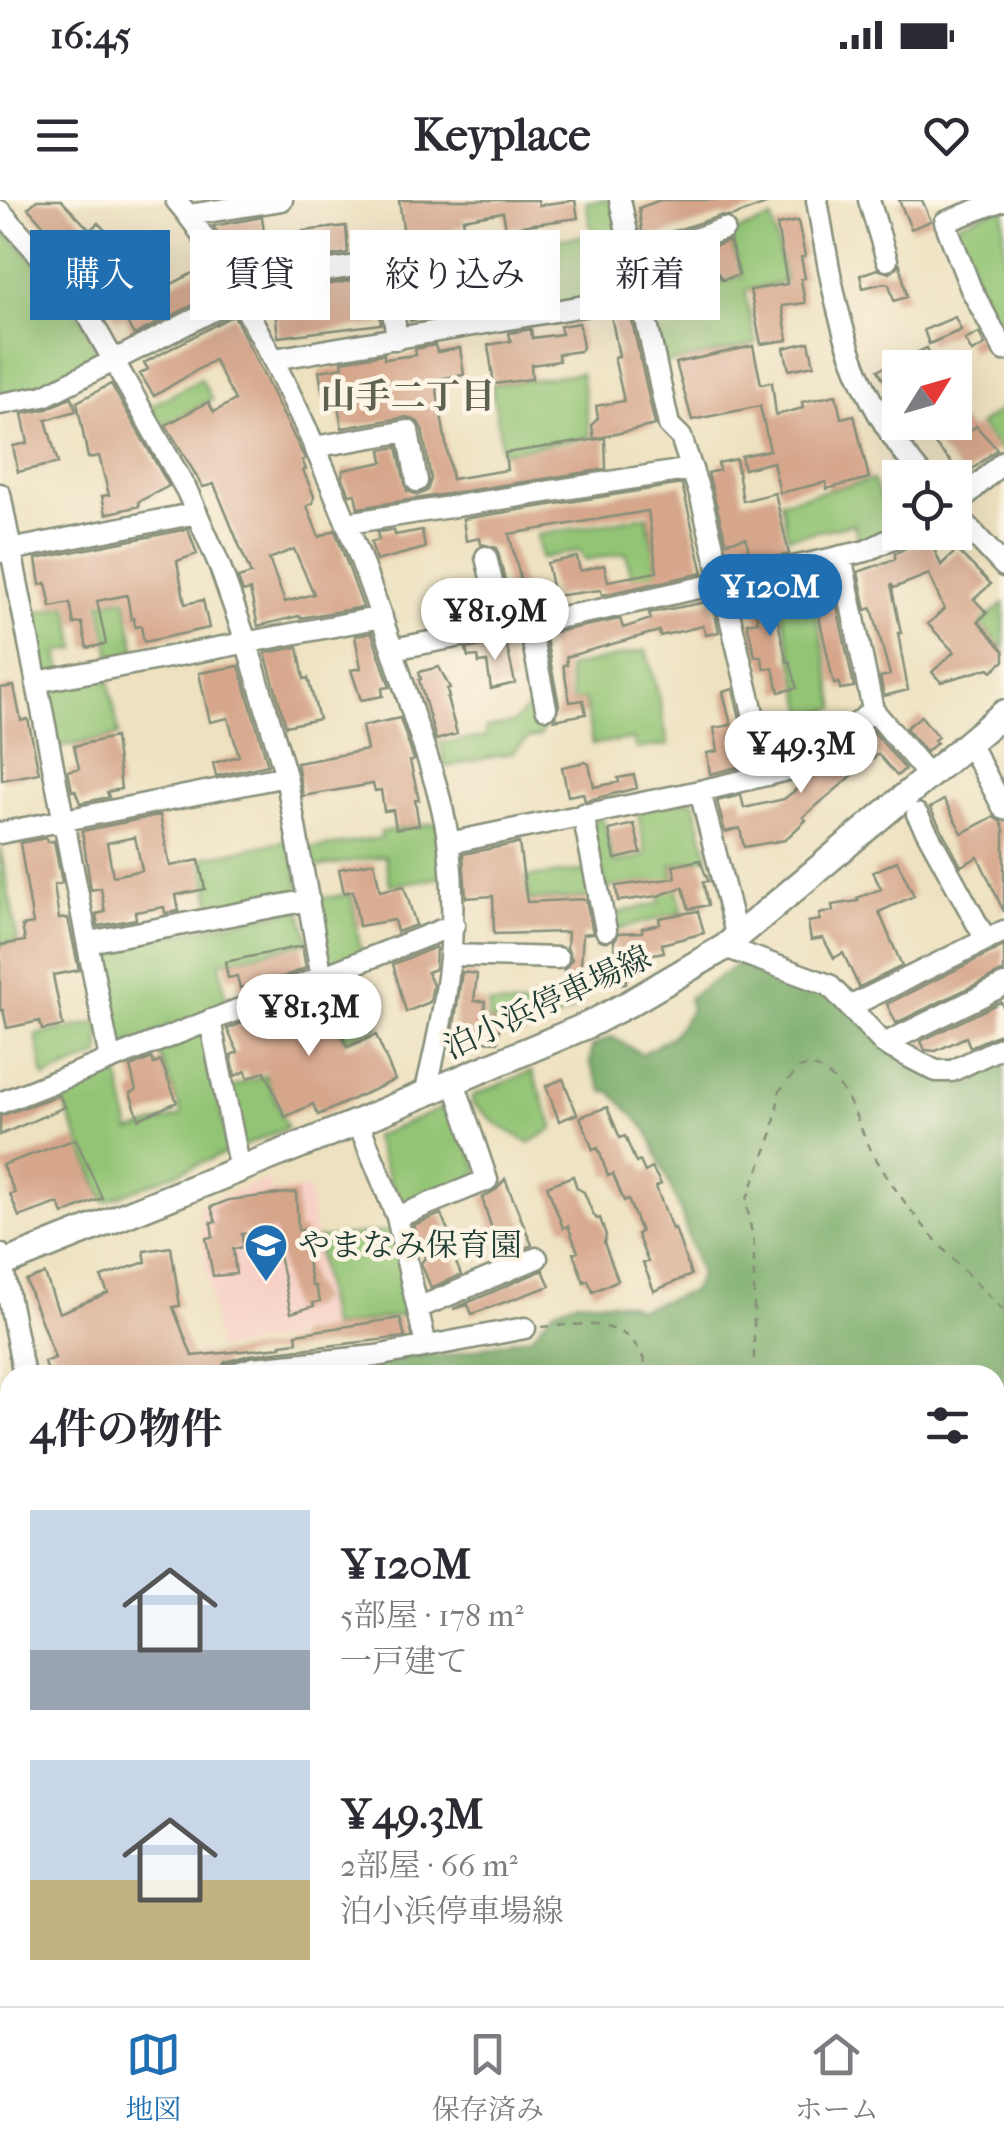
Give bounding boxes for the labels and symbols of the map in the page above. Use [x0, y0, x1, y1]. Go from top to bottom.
north arrow [882, 350, 972, 440]
district label: 山手二丁目 [320, 376, 496, 417]
pin: ¥120M [700, 554, 840, 639]
pin: ¥81.9M [414, 578, 576, 663]
pin: ¥49.3M [720, 711, 882, 796]
street label: 泊小浜停車場線 [438, 938, 657, 1067]
pin: ¥81.3M [228, 974, 390, 1059]
school or university icon: やまなみ保育園 [243, 1222, 289, 1283]
place label: やまなみ保育園 [298, 1227, 522, 1264]

